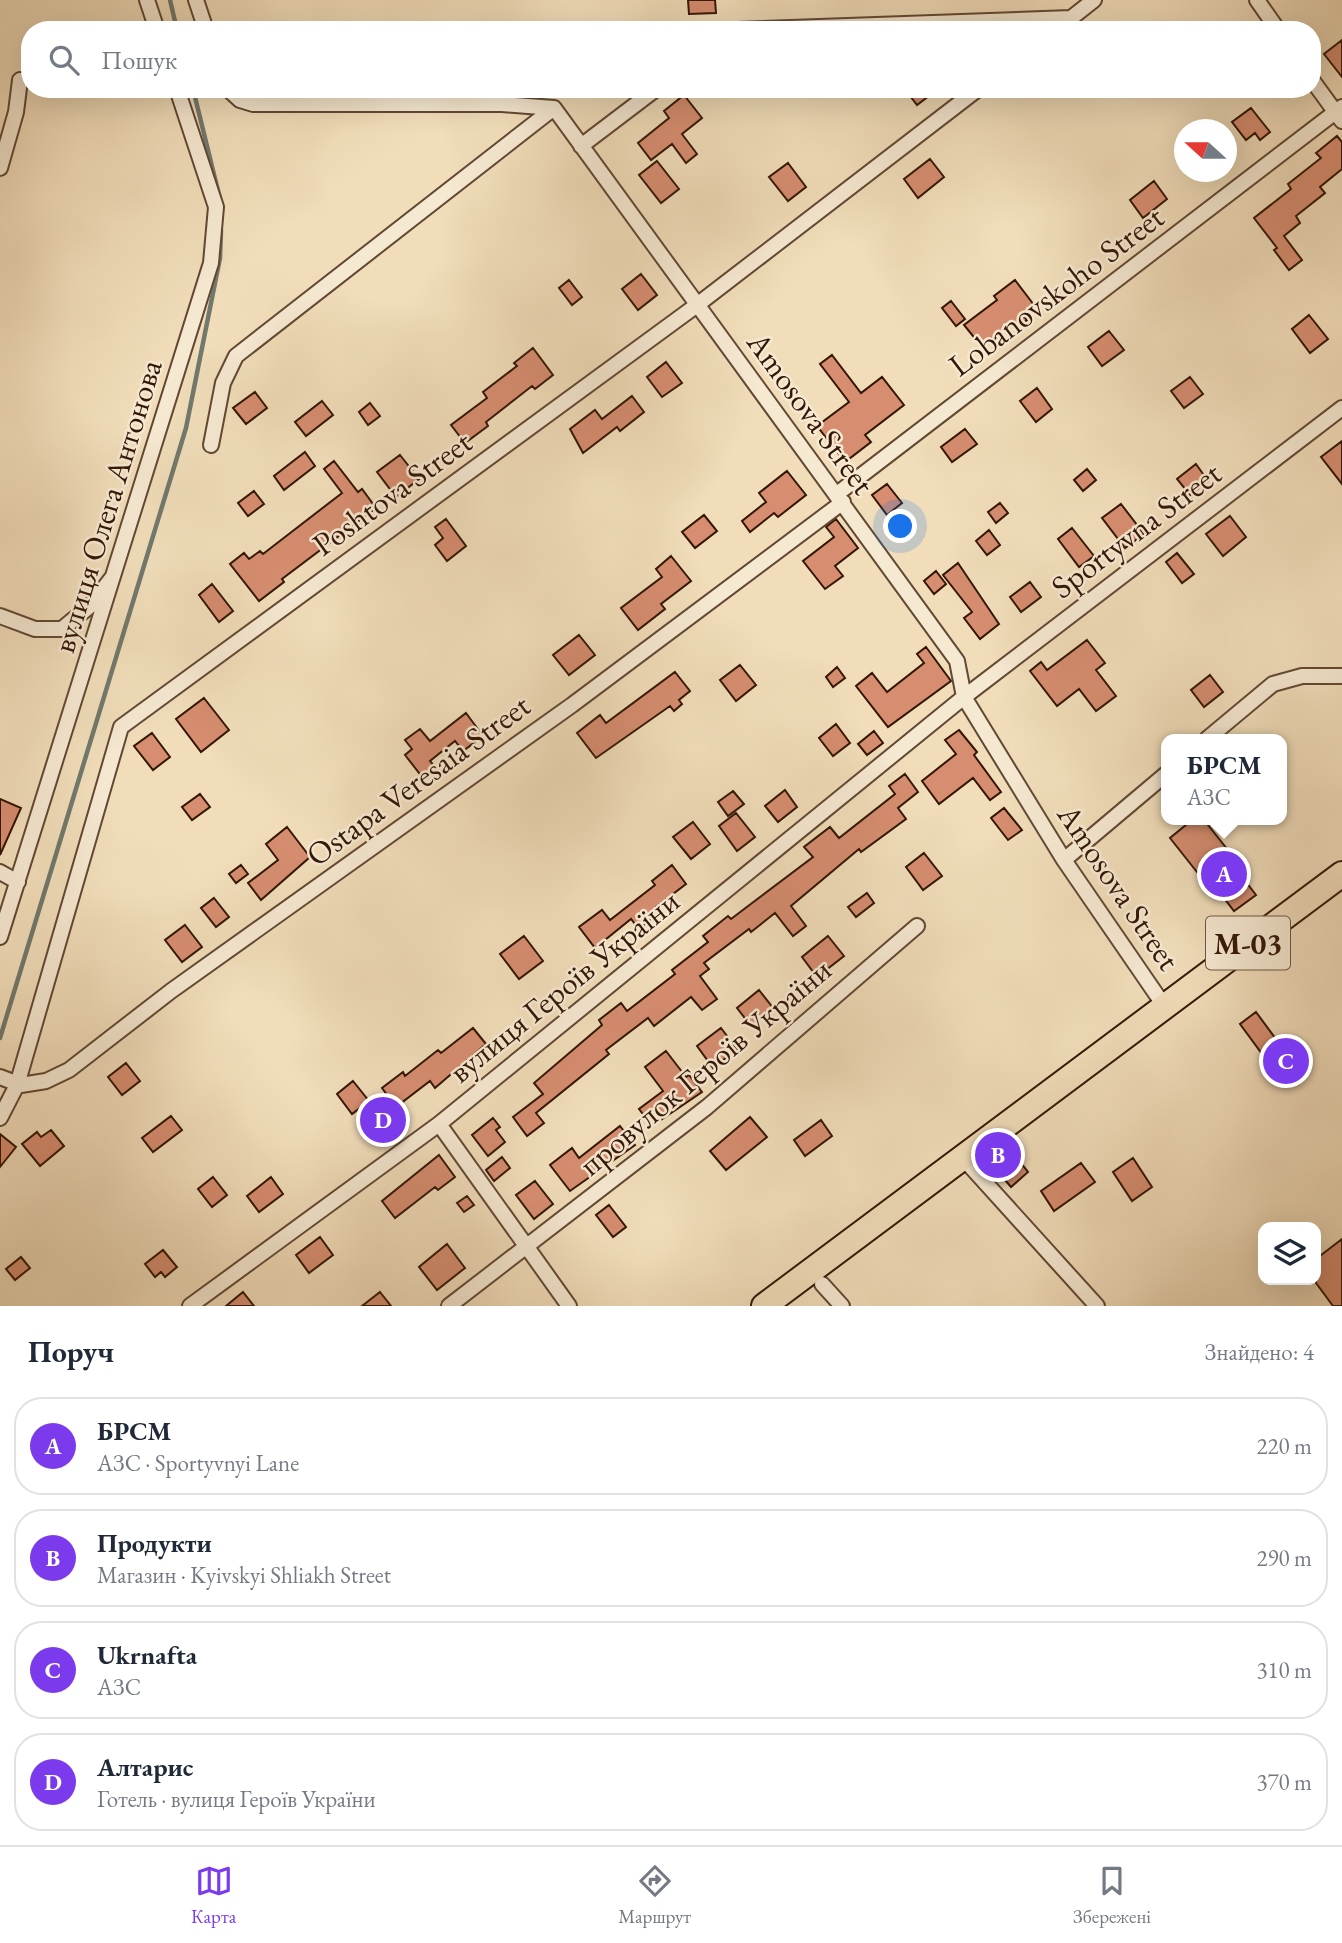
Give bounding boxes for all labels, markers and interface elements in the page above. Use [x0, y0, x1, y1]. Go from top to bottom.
search box [21, 21, 1321, 98]
icon: search [45, 41, 83, 79]
text: Пошук [101, 43, 177, 77]
north arrow [1174, 119, 1237, 182]
street label: Lobanovskoho Street [940, 196, 1172, 386]
street label: Amosova Street [737, 322, 884, 503]
street label: вулиця Олега Антонова [42, 354, 172, 658]
street label: Poshtova Street [304, 421, 480, 565]
street label: Sportyvna Street [1043, 452, 1229, 608]
your location [883, 509, 917, 543]
street label: Ostapa Veresaia Street [298, 685, 538, 875]
popup [1161, 734, 1287, 825]
text: БРСМ [1187, 748, 1261, 782]
text: АЗС [1187, 782, 1231, 812]
street label: Amosova Street [1047, 795, 1190, 978]
pin: A [1201, 848, 1247, 900]
street label: вулиця Героїв України [440, 880, 688, 1092]
road number: М-03 [1206, 917, 1290, 970]
street label: провулок Героїв України [570, 949, 840, 1185]
pin: C [1263, 1035, 1309, 1087]
pin: D [360, 1094, 406, 1146]
pin: B [975, 1129, 1021, 1181]
map controls [1258, 1222, 1321, 1285]
button: layers [1258, 1222, 1321, 1285]
text: Поруч [28, 1332, 114, 1371]
text: Знайдено: 4 [1205, 1337, 1314, 1367]
text: БРСМ [97, 1414, 171, 1448]
text: A [45, 1431, 61, 1461]
text: 220 m [1256, 1431, 1312, 1461]
text: АЗС · Sportyvnyi Lane [97, 1448, 299, 1478]
text: Продукти [97, 1526, 212, 1560]
text: B [46, 1543, 60, 1573]
text: 290 m [1256, 1543, 1312, 1573]
text: Магазин · Kyivskyi Shliakh Street [97, 1560, 391, 1590]
text: Ukrnafta [97, 1638, 197, 1672]
text: C [45, 1655, 61, 1685]
text: 310 m [1256, 1655, 1312, 1685]
text: АЗС [97, 1672, 141, 1702]
text: Алтарис [97, 1750, 193, 1784]
text: D [44, 1767, 62, 1797]
text: 370 m [1256, 1767, 1312, 1797]
text: Готель · вулиця Героїв України [97, 1784, 376, 1814]
tab: Карта [191, 1862, 236, 1929]
tab: Маршрут [618, 1862, 691, 1929]
tab: Збережені [1073, 1862, 1151, 1929]

